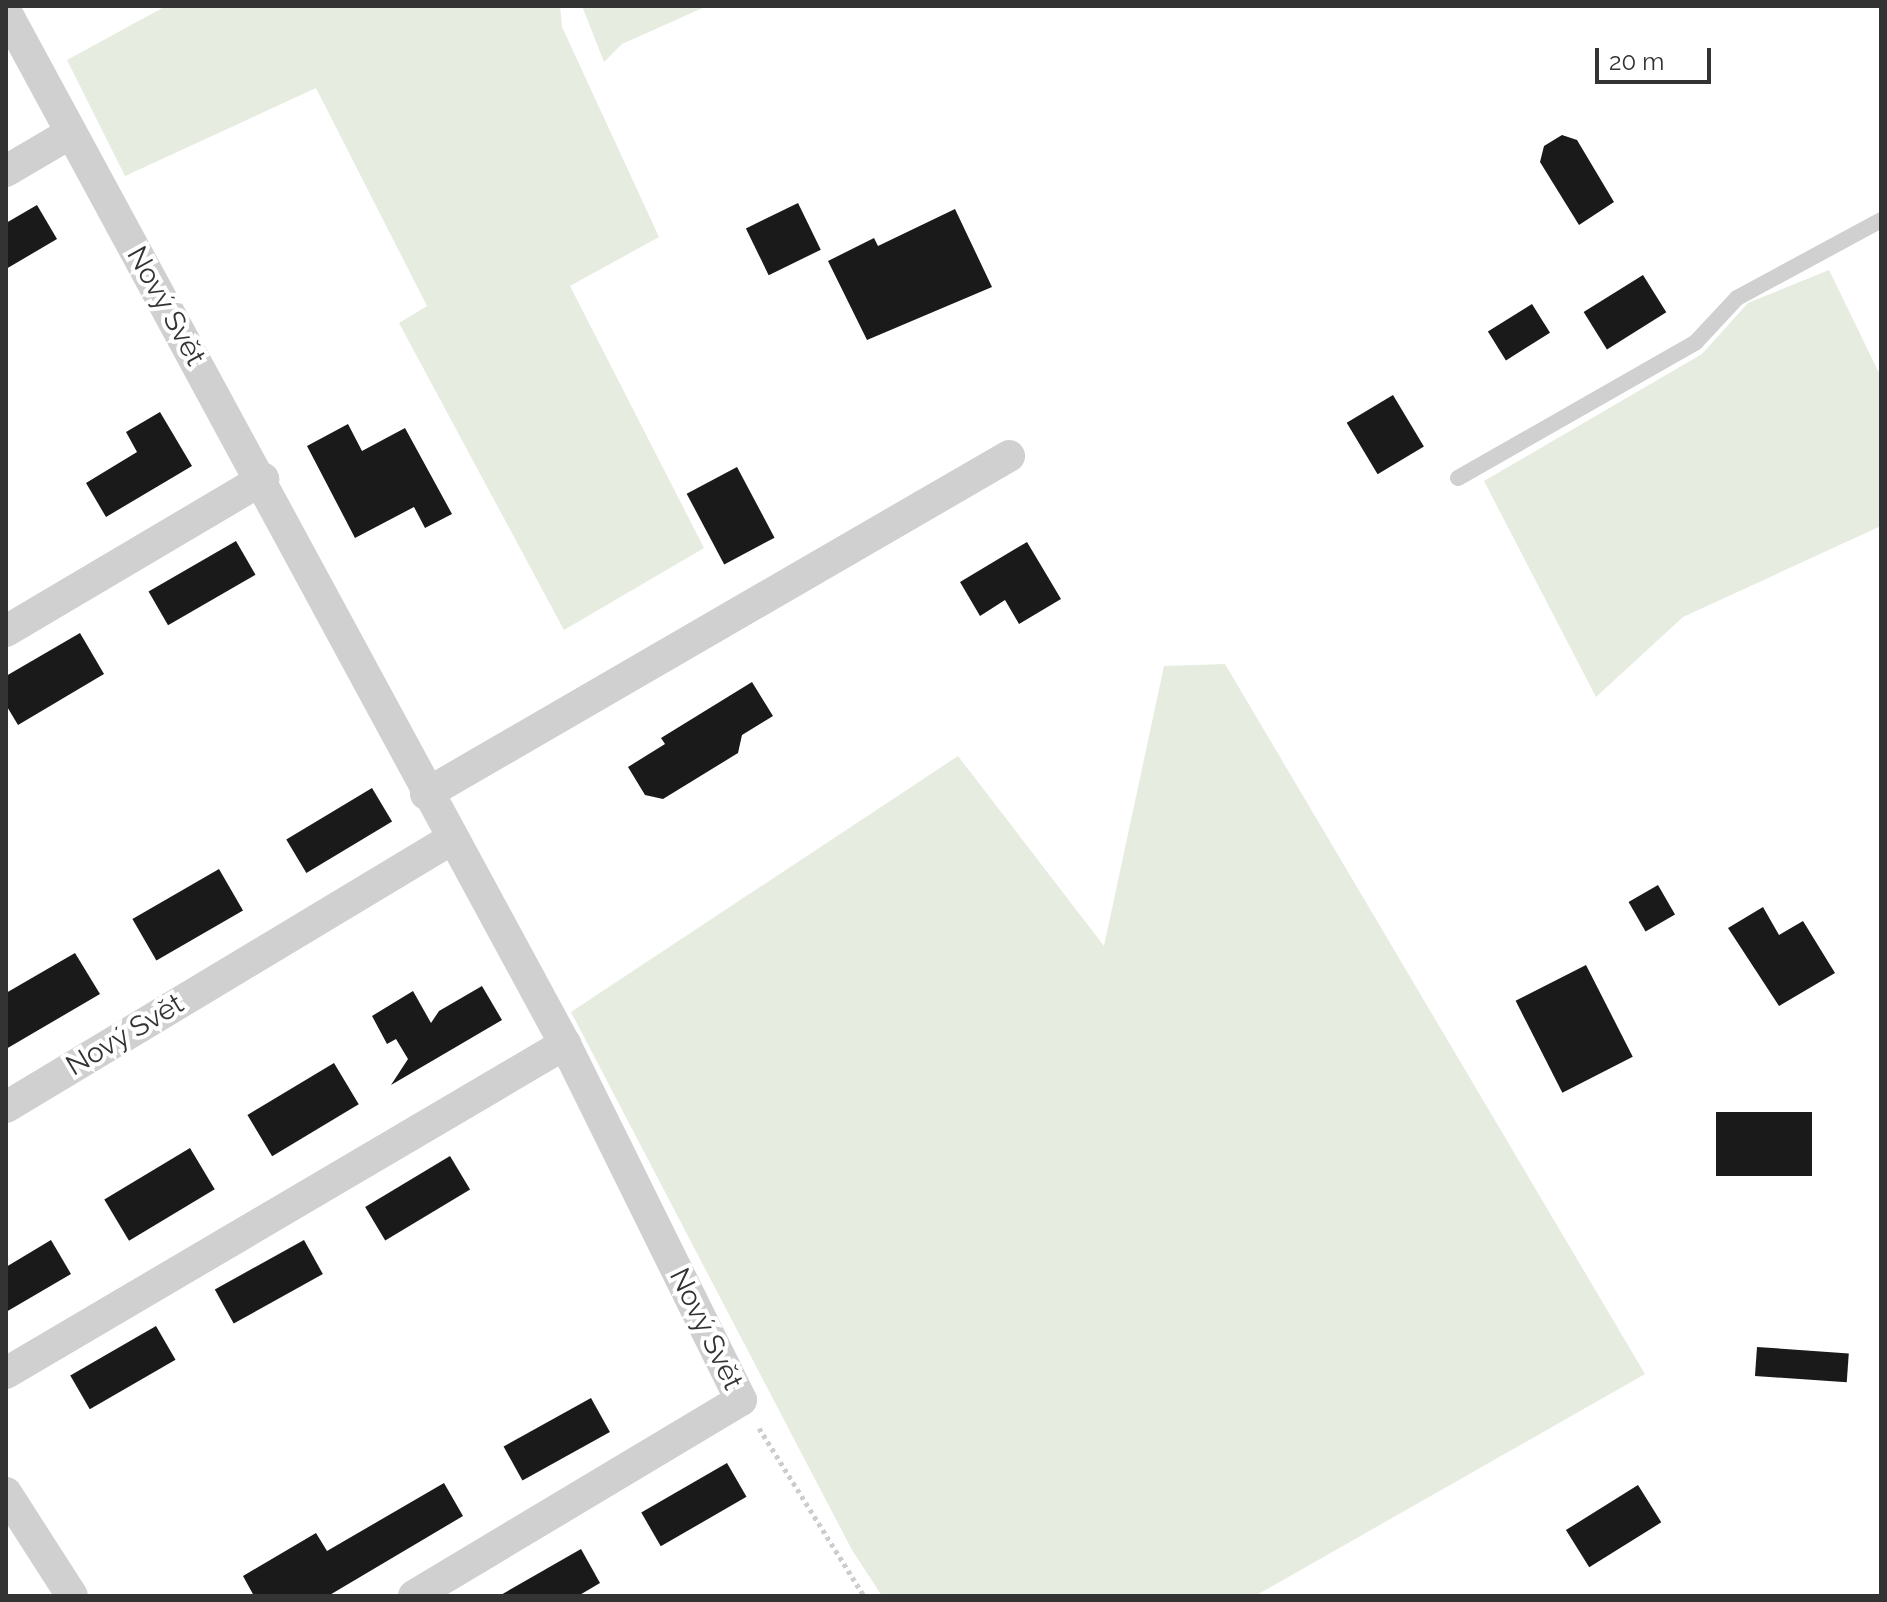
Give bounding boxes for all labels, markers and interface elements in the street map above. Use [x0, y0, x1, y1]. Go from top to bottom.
scale bar [1599, 32, 1715, 82]
text: 20 m [1609, 47, 1664, 76]
street label: Nový Svět [119, 240, 213, 372]
street label: Nový Svět [60, 987, 190, 1083]
street label: Nový Svět [662, 1263, 750, 1395]

